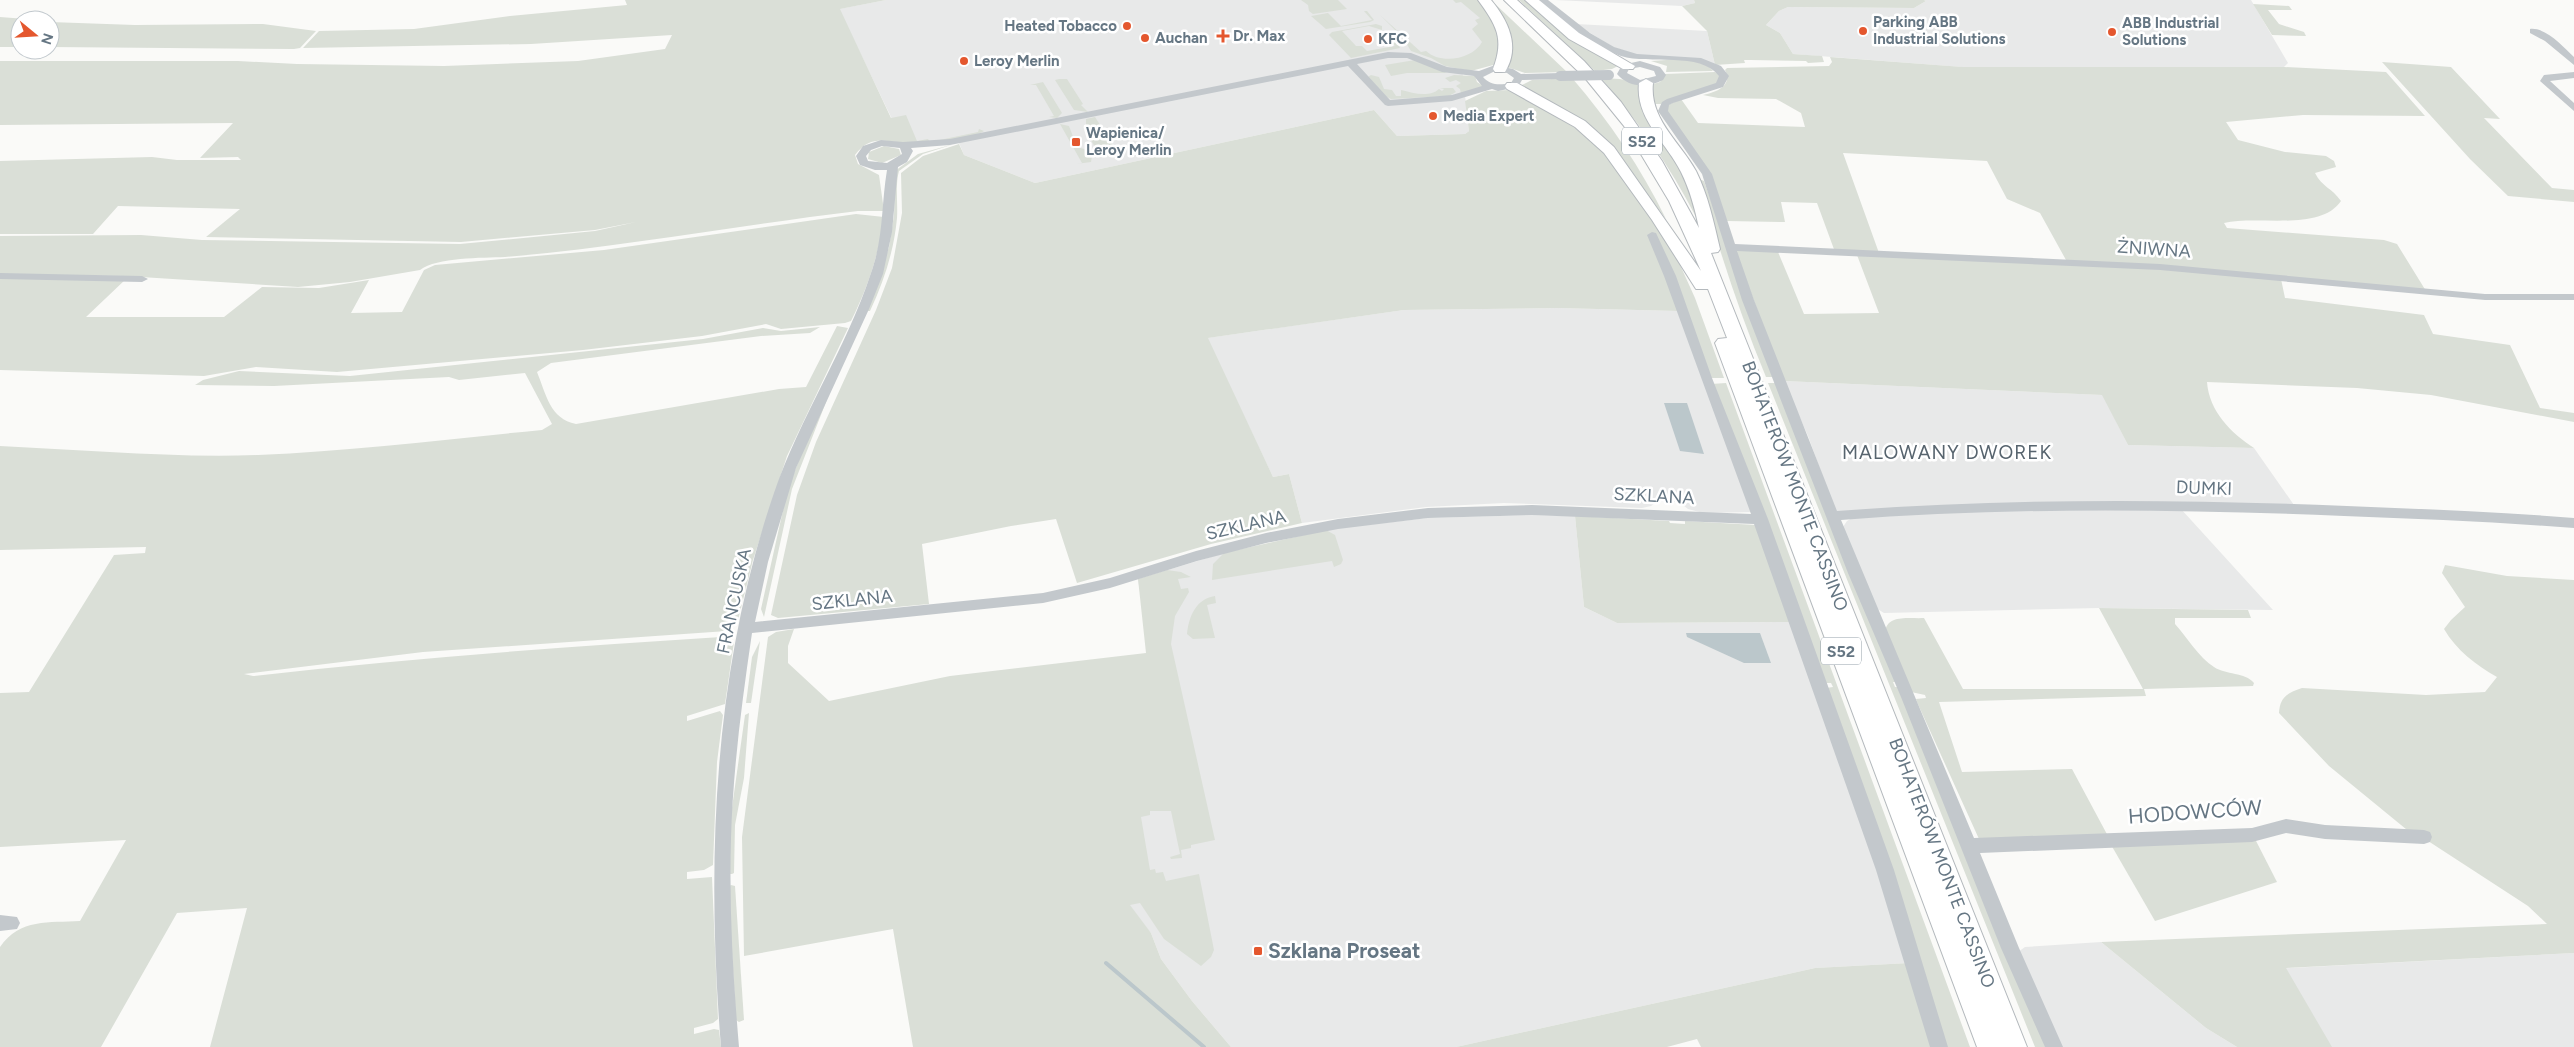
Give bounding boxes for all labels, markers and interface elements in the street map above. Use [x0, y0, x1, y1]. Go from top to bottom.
north arrow [10, 10, 60, 60]
place label: Parking ABB Industrial Solutions [1873, 13, 2005, 48]
place label: ABB Industrial Solutions [2122, 14, 2219, 49]
place label: Heated Tobacco [1004, 17, 1117, 35]
marker: Heated Tobacco [1121, 20, 1133, 32]
marker: Parking ABB Industrial Solutions [1857, 25, 1869, 37]
marker: ABB Industrial Solutions [2106, 26, 2118, 38]
place label: Dr. Max [1233, 27, 1285, 45]
place label: Auchan [1155, 29, 1208, 47]
marker: Dr. Max [1217, 30, 1229, 42]
place label: KFC [1378, 30, 1407, 48]
text: N [37, 31, 57, 47]
marker: Auchan [1139, 32, 1151, 44]
marker: KFC [1362, 33, 1374, 45]
place label: Leroy Merlin [974, 52, 1060, 70]
marker: Leroy Merlin [958, 55, 970, 67]
place label: Media Expert [1443, 107, 1535, 125]
marker: Media Expert [1427, 110, 1439, 122]
place label: Wapienica/ Leroy Merlin [1086, 124, 1172, 159]
road number: S52 [1622, 128, 1662, 154]
marker: Wapienica/ Leroy Merlin [1070, 136, 1082, 148]
street label: ŻNIWNA [2116, 235, 2192, 263]
street label: BOHATERÓW MONTE CASSINO [1737, 358, 1853, 614]
district label: MALOWANY DWOREK [1842, 441, 2052, 464]
street label: DUMKI [2176, 476, 2232, 500]
street label: SZKLANA [1613, 483, 1695, 509]
street label: SZKLANA [1204, 505, 1288, 545]
street label: FRANCUSKA [712, 546, 756, 656]
street label: SZKLANA [810, 585, 894, 615]
road number: S52 [1821, 637, 1861, 664]
street label: BOHATERÓW MONTE CASSINO [1884, 735, 2000, 991]
street label: HODOWCÓW [2127, 794, 2263, 829]
place label: Szklana Proseat [1268, 938, 1420, 963]
marker: Szklana Proseat [1252, 945, 1264, 957]

